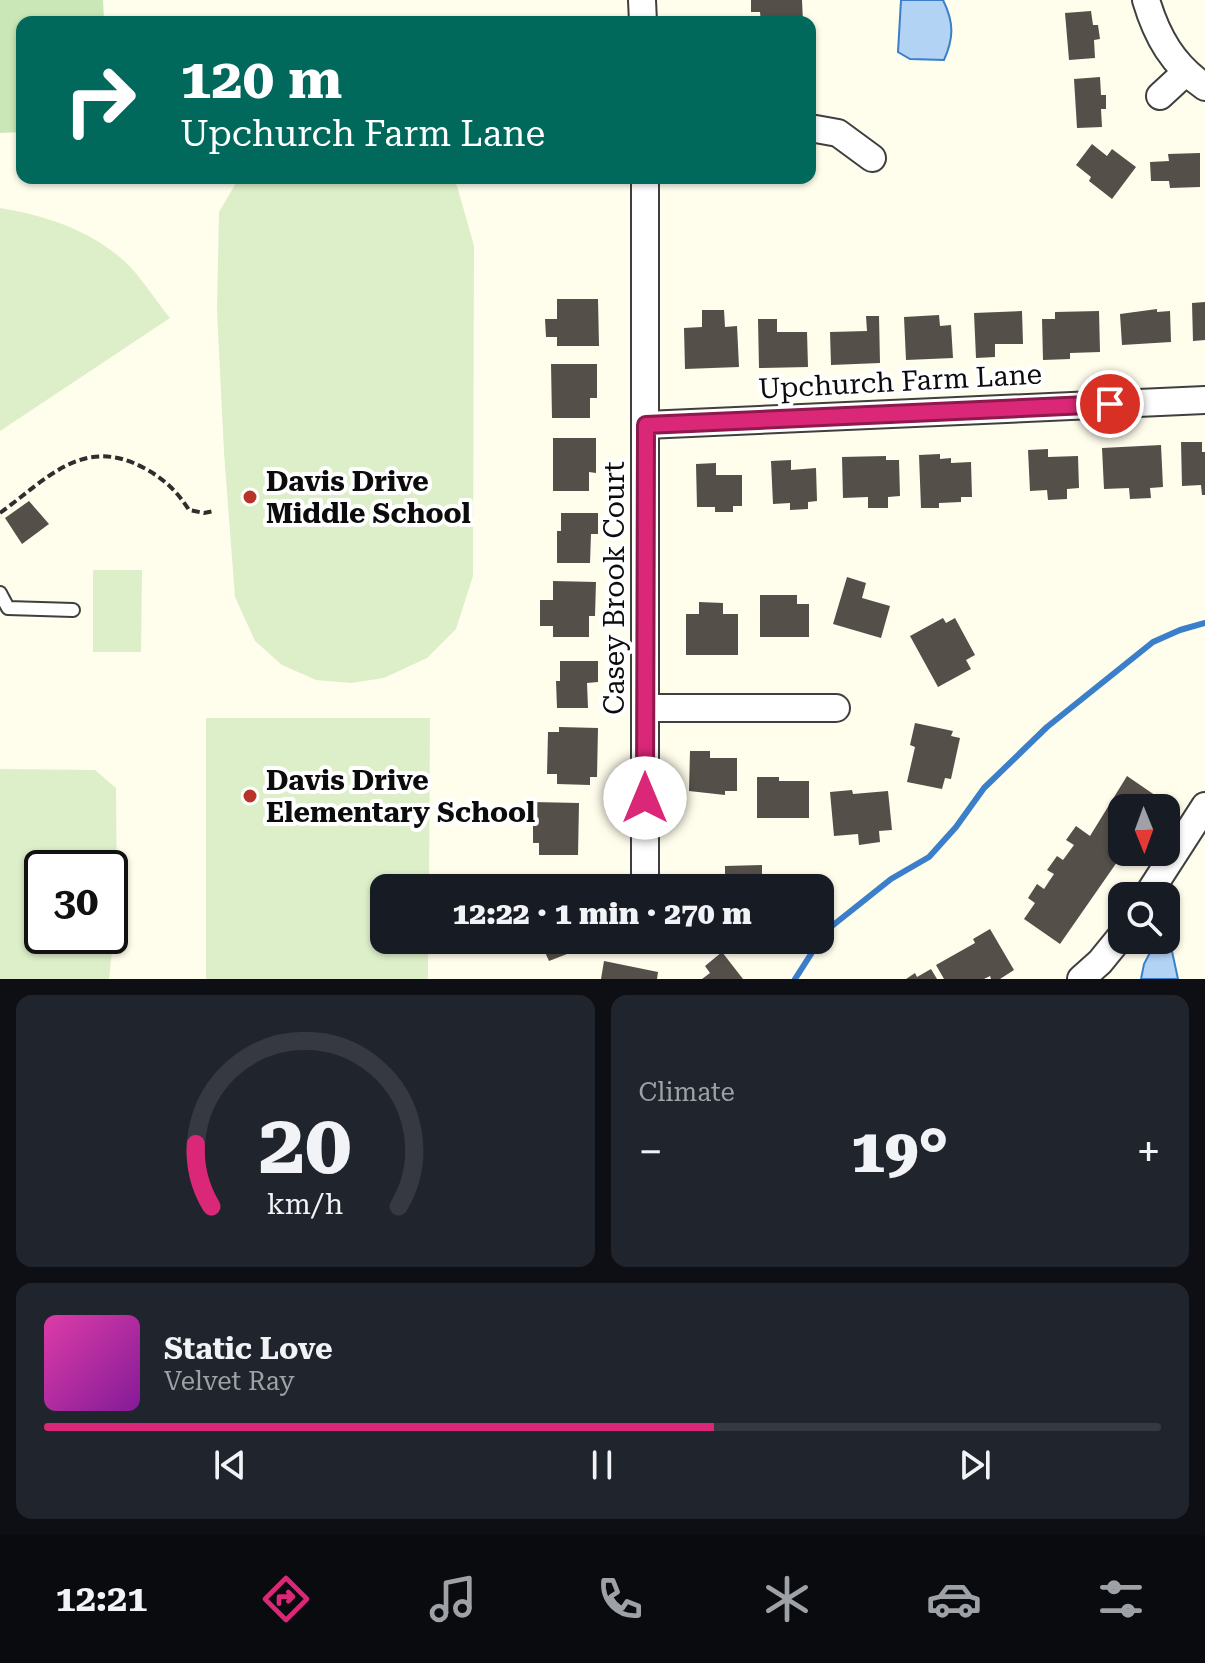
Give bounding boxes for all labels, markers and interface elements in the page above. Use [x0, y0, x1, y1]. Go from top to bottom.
text: 120 m [180, 46, 342, 112]
icon: right [48, 48, 152, 152]
text: Upchurch Farm Lane [180, 113, 545, 155]
street label: Upchurch Farm Lane [757, 358, 1043, 405]
pin [1076, 370, 1144, 438]
icon: arrive [1088, 382, 1132, 426]
street label: Casey Brook Court [598, 461, 631, 715]
place label: Davis Drive Middle School [266, 465, 471, 530]
marker: Davis Drive Middle School [241, 488, 259, 506]
position arrow [603, 756, 687, 840]
place label: Davis Drive Elementary School [266, 764, 535, 829]
marker: Davis Drive Elementary School [241, 787, 259, 805]
north arrow [1108, 794, 1180, 866]
map controls [1108, 794, 1180, 954]
speed limit sign: 30 [24, 850, 128, 954]
button: search [1108, 882, 1180, 954]
text: 12:22 · 1 min · 270 m [452, 896, 752, 931]
text: Climate [639, 1077, 735, 1107]
text: 20 [259, 1096, 352, 1193]
text: 19° [851, 1116, 948, 1187]
text: − [639, 1126, 663, 1178]
text: + [1136, 1126, 1161, 1178]
text: km/h [267, 1187, 344, 1221]
text: Static Love [164, 1331, 333, 1366]
text: Velvet Ray [164, 1366, 295, 1396]
icon: previous [208, 1443, 252, 1487]
icon: pause [580, 1443, 624, 1487]
icon: next [953, 1443, 997, 1487]
icon: directions [258, 1571, 314, 1627]
icon: music [425, 1571, 481, 1627]
icon: phone [592, 1571, 648, 1627]
icon: climate [759, 1571, 815, 1627]
icon: car [926, 1571, 982, 1627]
icon: filters [1093, 1571, 1149, 1627]
text: 12:21 [56, 1578, 147, 1620]

